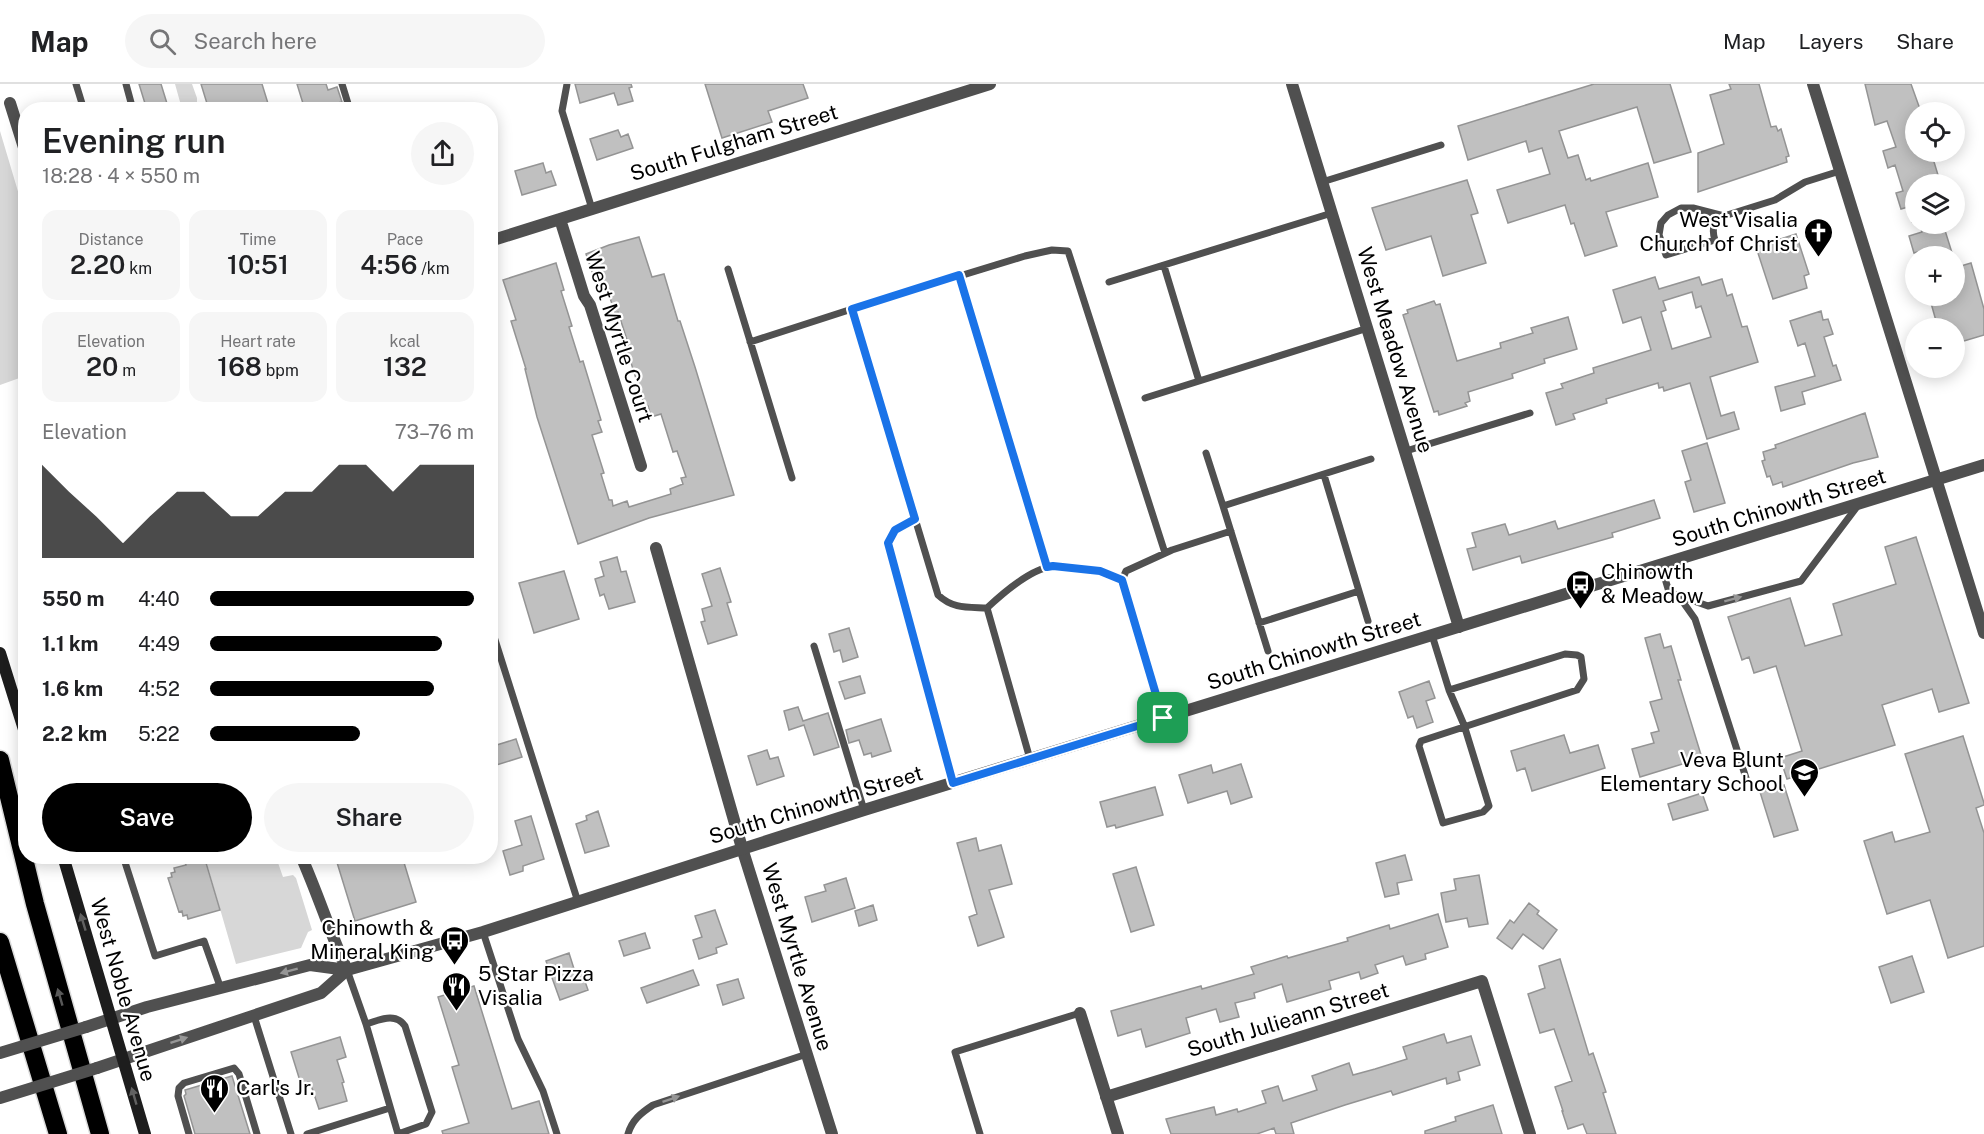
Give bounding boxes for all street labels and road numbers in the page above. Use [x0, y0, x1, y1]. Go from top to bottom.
street label: South Fulgham Street [627, 99, 841, 186]
street label: West Meadow Avenue [1352, 244, 1439, 456]
street label: West Myrtle Court [580, 248, 659, 425]
street label: South Chinowth Street [1669, 463, 1889, 552]
street label: South Chinowth Street [1204, 606, 1424, 695]
street label: South Chinowth Street [706, 760, 926, 849]
street label: West Myrtle Avenue [757, 860, 838, 1054]
street label: West Noble Avenue [85, 895, 162, 1084]
street label: South Julieann Street [1184, 977, 1392, 1062]

